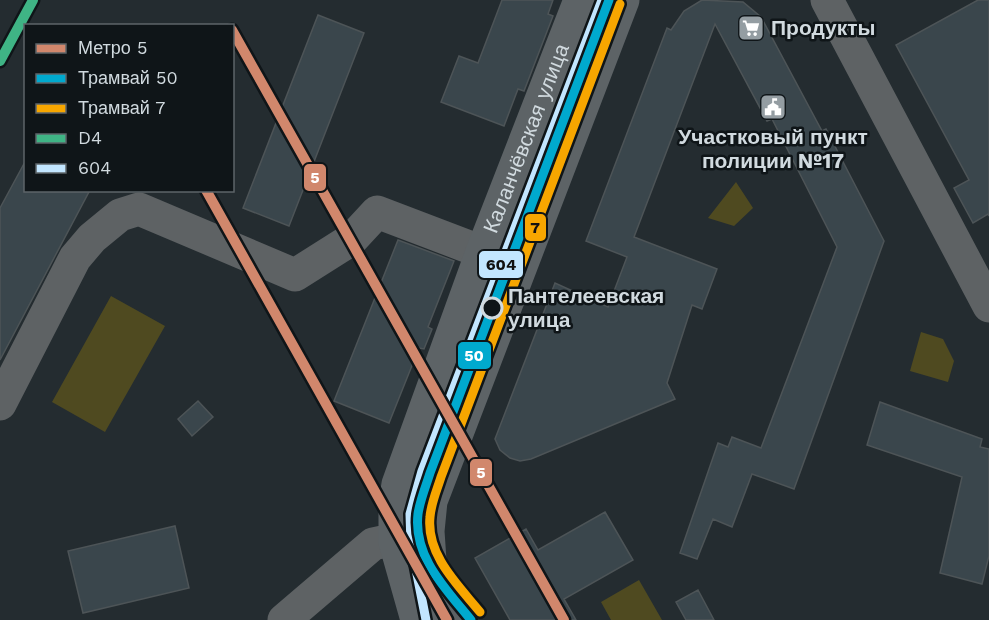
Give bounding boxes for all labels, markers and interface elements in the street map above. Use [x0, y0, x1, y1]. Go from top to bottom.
supermarket icon: Продукты [736, 13, 766, 43]
place label: Продукты [771, 15, 875, 40]
legend [24, 24, 234, 192]
text: Метро 5 [78, 37, 148, 58]
street label: Каланчёвская улица [478, 40, 574, 236]
text: Трамвай 50 [78, 67, 178, 88]
public building icon: Участковый пункт полиции №17 [758, 92, 788, 122]
text: Трамвай 7 [78, 97, 165, 118]
place label: Участковый пункт полиции №17 [678, 124, 868, 173]
text: D4 [78, 127, 102, 148]
text: 604 [78, 157, 111, 178]
line badge: 5 [303, 163, 327, 192]
text: 5 [310, 168, 320, 187]
line badge: 7 [524, 213, 547, 242]
text: 7 [530, 218, 540, 237]
line badge: 604 [478, 250, 524, 279]
text: 604 [486, 255, 516, 274]
place label: Пантелеевская улица [508, 283, 664, 332]
marker: Пантелеевская улица [481, 297, 503, 319]
line badge: 50 [457, 341, 492, 370]
text: 50 [464, 346, 484, 365]
line badge: 5 [469, 458, 493, 487]
text: 5 [476, 463, 486, 482]

